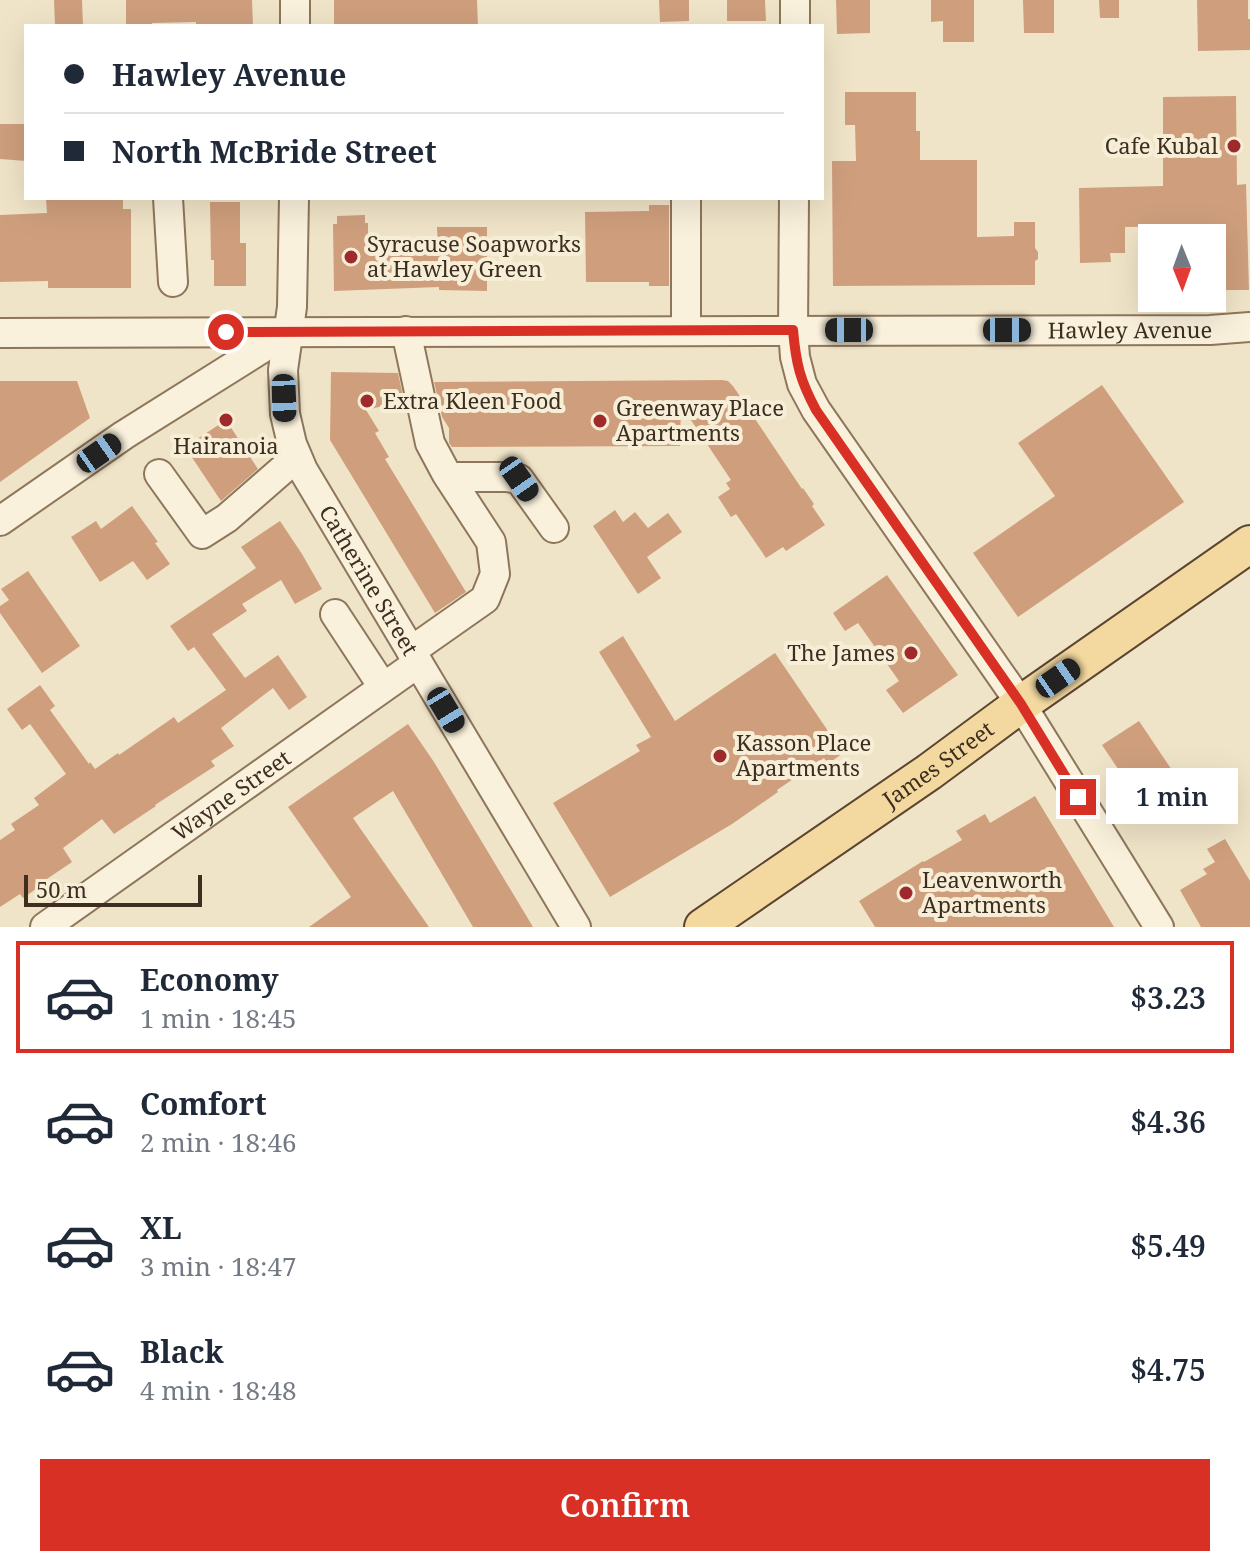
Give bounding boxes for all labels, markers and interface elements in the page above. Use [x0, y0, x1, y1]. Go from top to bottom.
text: Hawley Avenue [112, 54, 346, 95]
place label: Cafe Kubal [1105, 130, 1218, 160]
text: North McBride Street [112, 131, 437, 172]
marker: Cafe Kubal [1225, 137, 1243, 155]
north arrow [1138, 224, 1226, 312]
map controls [1138, 224, 1226, 312]
place label: Syracuse Soapworks at Hawley Green [367, 228, 581, 283]
marker: Syracuse Soapworks at Hawley Green [342, 248, 360, 266]
route start [208, 314, 244, 350]
street label: Hawley Avenue [1048, 314, 1212, 344]
car [825, 318, 873, 342]
car [983, 318, 1031, 342]
car [271, 374, 297, 422]
place label: Extra Kleen Food [383, 385, 562, 415]
marker: Extra Kleen Food [358, 392, 376, 410]
place label: Greenway Place Apartments [616, 392, 784, 447]
marker: Hairanoia [217, 411, 235, 429]
marker: Greenway Place Apartments [591, 412, 609, 430]
car [72, 429, 126, 477]
place label: Hairanoia [173, 430, 279, 460]
car [495, 452, 543, 506]
street label: Catherine Street [313, 499, 426, 660]
place label: The James [787, 637, 895, 667]
marker: The James [902, 644, 920, 662]
car [1031, 654, 1085, 702]
car [423, 683, 469, 737]
street label: James Street [875, 713, 999, 814]
place label: Kasson Place Apartments [736, 727, 871, 782]
street label: Wayne Street [165, 742, 296, 847]
marker: Kasson Place Apartments [711, 747, 729, 765]
callout: 1 min [1106, 769, 1238, 825]
text: 1 min [1136, 778, 1208, 814]
route end [1060, 779, 1096, 815]
place label: Leavenworth Apartments [922, 864, 1062, 919]
scale bar [24, 871, 202, 907]
text: 50 m [36, 874, 87, 904]
marker: Leavenworth Apartments [897, 884, 915, 902]
text: Economy [140, 959, 279, 1000]
icon: car [44, 961, 116, 1033]
text: $3.23 [1130, 977, 1206, 1018]
text: 1 min · 18:45 [140, 1000, 297, 1036]
text: Comfort [140, 1083, 267, 1124]
icon: car [44, 1085, 116, 1157]
text: $4.36 [1130, 1101, 1206, 1142]
text: 2 min · 18:46 [140, 1124, 297, 1160]
text: XL [140, 1207, 182, 1248]
icon: car [44, 1209, 116, 1281]
text: $5.49 [1130, 1225, 1206, 1266]
text: 3 min · 18:47 [140, 1248, 297, 1284]
text: Black [140, 1331, 224, 1372]
icon: car [44, 1333, 116, 1405]
text: $4.75 [1130, 1349, 1206, 1390]
text: 4 min · 18:48 [140, 1372, 297, 1408]
button: Confirm [40, 1459, 1210, 1551]

